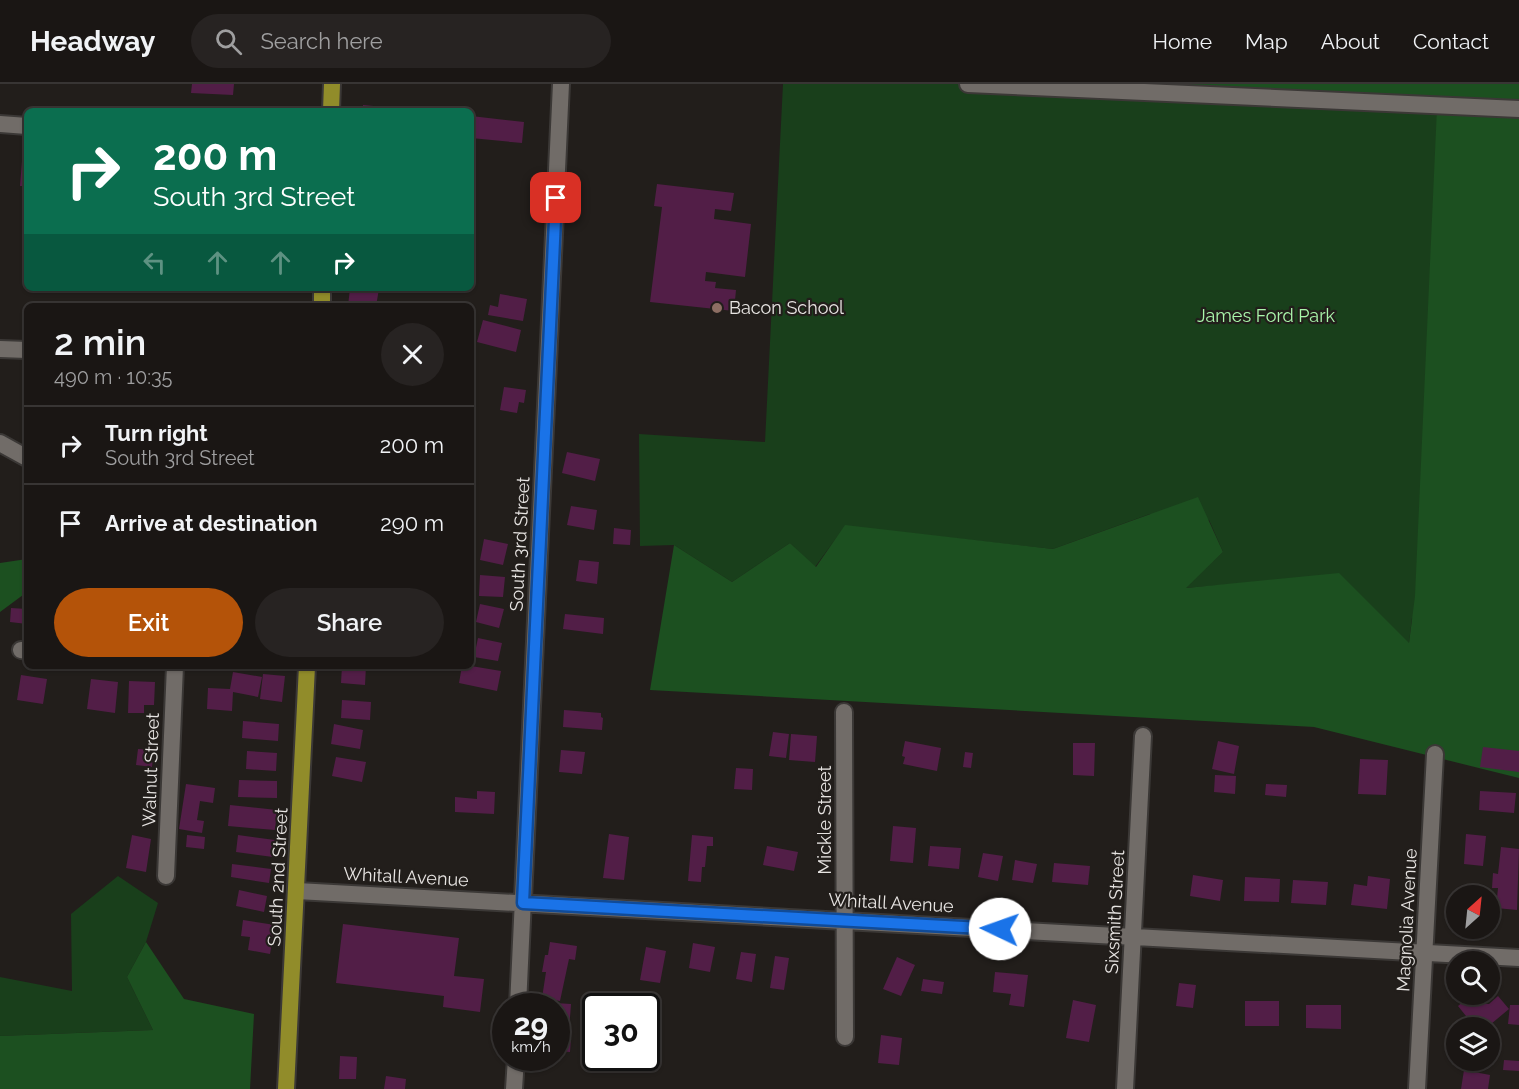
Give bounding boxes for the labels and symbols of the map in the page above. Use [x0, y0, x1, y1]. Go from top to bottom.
pin [530, 172, 581, 223]
place label: Bacon School [729, 297, 844, 318]
marker: Bacon School [710, 301, 724, 315]
park label: James Ford Park [1197, 305, 1335, 326]
street label: South 3rd Street [505, 476, 534, 612]
street label: Walnut Street [138, 713, 163, 827]
street label: Mickle Street [814, 765, 835, 875]
street label: South 2nd Street [263, 807, 292, 947]
street label: Magnolia Avenue [1392, 847, 1421, 992]
street label: Sixsmith Street [1101, 849, 1128, 974]
street label: Whitall Avenue [343, 863, 470, 890]
north arrow [1446, 885, 1500, 939]
street label: Whitall Avenue [828, 889, 955, 916]
position arrow [968, 897, 1032, 961]
speed limit sign: 30 [582, 993, 660, 1071]

